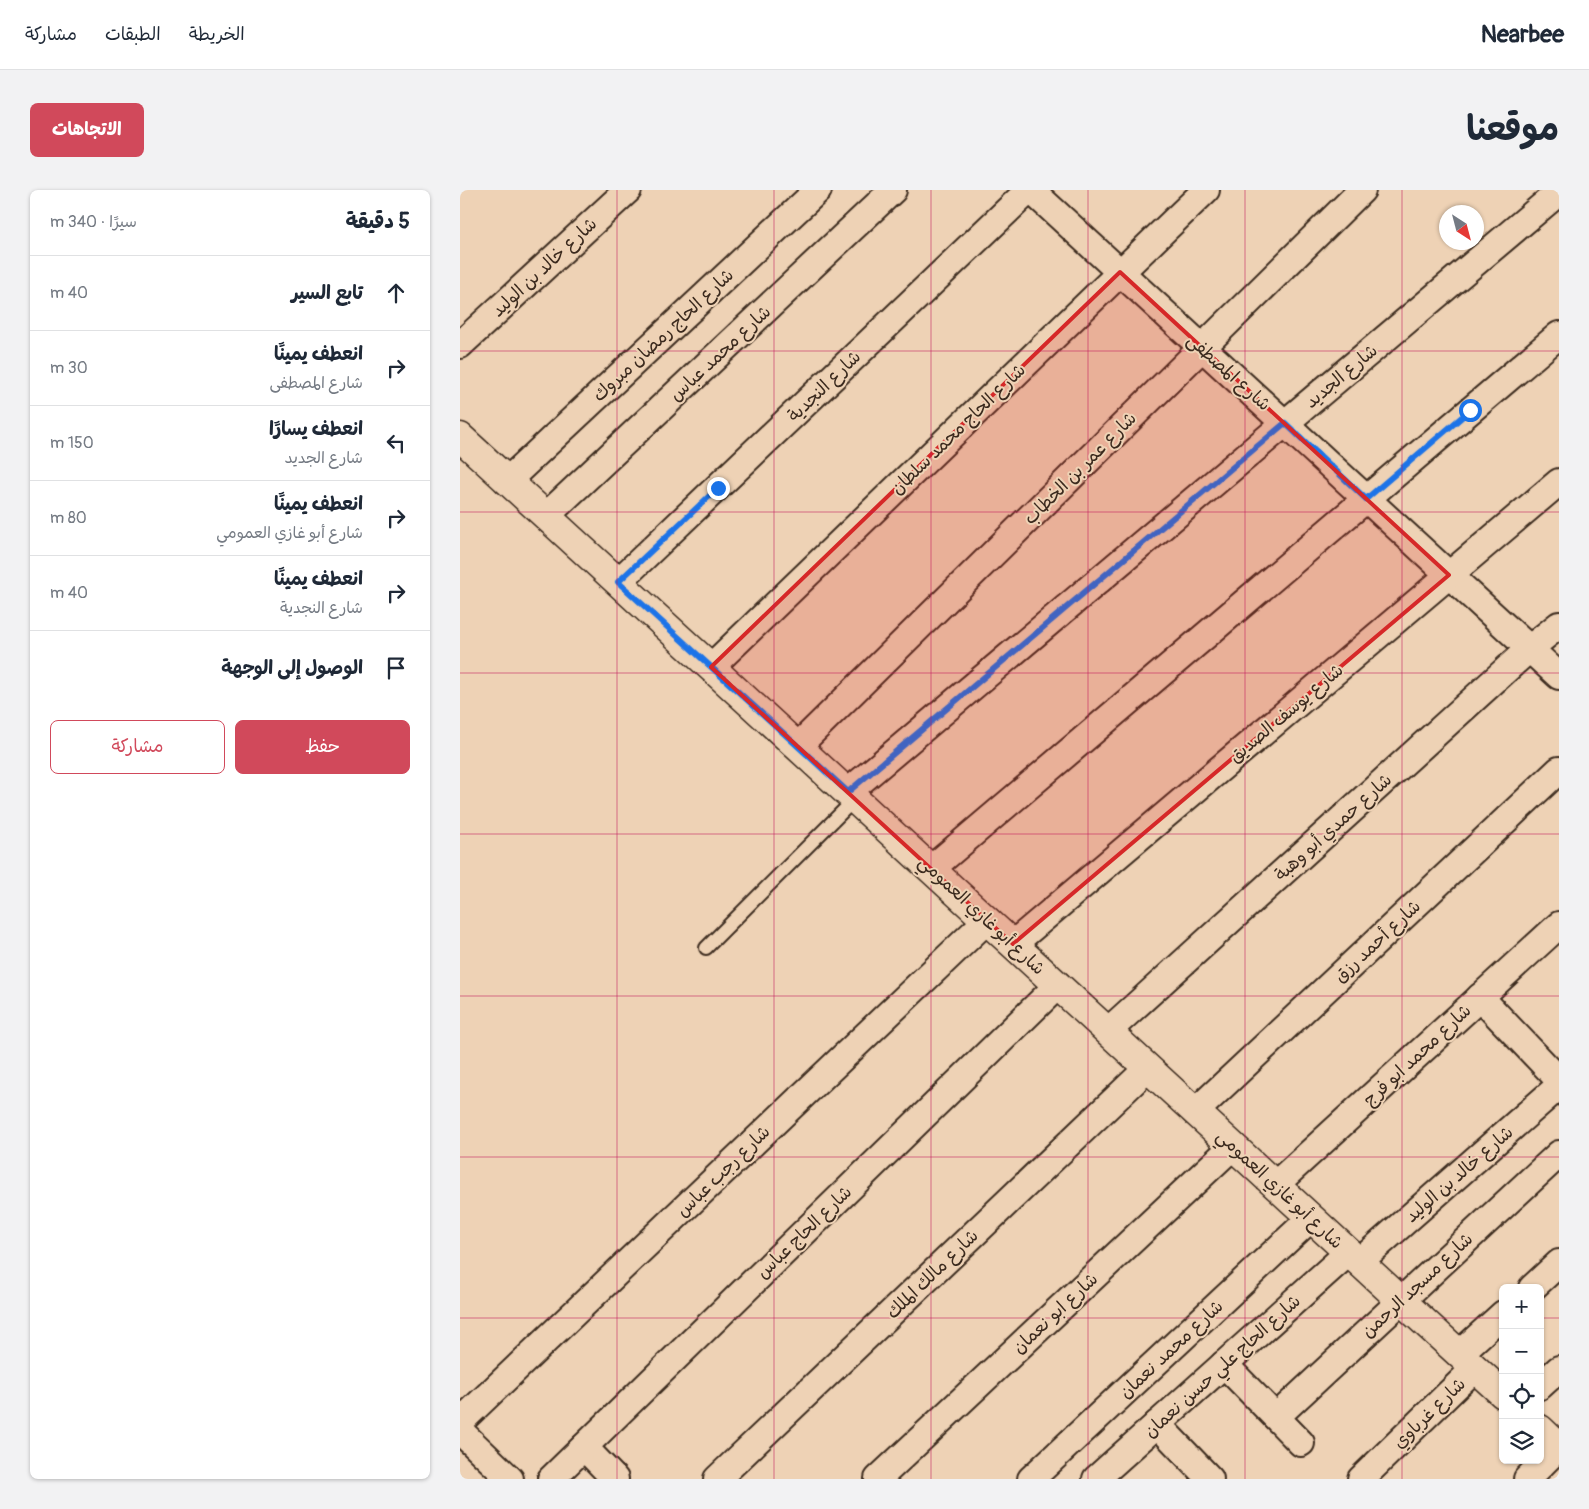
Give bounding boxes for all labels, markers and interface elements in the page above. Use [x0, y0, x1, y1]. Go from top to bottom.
text: Nearbee [1481, 20, 1564, 49]
text: مشاركة [25, 23, 77, 46]
text: الطبقات [105, 23, 161, 46]
text: الخريطة [189, 23, 245, 46]
button: الاتجاهات [30, 103, 144, 157]
text: موقعنا [1466, 107, 1559, 151]
north arrow [1439, 205, 1484, 250]
text: 5 دقيقة [346, 208, 410, 235]
text: سيرًا · 340 m [50, 212, 137, 232]
street label: شارع خالد بن الوليد [487, 212, 602, 322]
street label: شارع الحاج رمضان مبروك [588, 264, 739, 407]
icon: ahead [382, 279, 410, 307]
text: تابع السير [291, 281, 363, 305]
text: 40 m [50, 283, 88, 303]
street label: شارع محمد عباس [665, 300, 776, 406]
street label: شارع المصطفى [1182, 329, 1275, 416]
street label: شارع الجديد [1300, 339, 1383, 414]
text: انعطف يمينًا [274, 342, 363, 366]
street label: شارع النجدية [783, 346, 866, 427]
icon: right [382, 354, 410, 382]
text: 30 m [50, 358, 88, 378]
street label: شارع الحاج محمد سلطان [886, 359, 1031, 500]
text: شارع المصطفى [270, 373, 363, 393]
route start [1459, 399, 1482, 422]
street label: شارع عمر بن الخطاب [1019, 407, 1142, 530]
text: انعطف يسارًا [269, 417, 363, 441]
icon: left [382, 429, 410, 457]
text: 150 m [50, 433, 94, 453]
text: شارع الجديد [284, 448, 363, 468]
route end [707, 477, 730, 500]
text: انعطف يمينًا [274, 492, 363, 516]
icon: right [382, 504, 410, 532]
text: 80 m [50, 508, 87, 528]
text: شارع أبو غازي العمومي [216, 523, 363, 543]
text: انعطف يمينًا [274, 567, 363, 591]
icon: right [382, 579, 410, 607]
text: 40 m [50, 583, 88, 603]
text: شارع النجدية [280, 598, 363, 618]
icon: arrive [382, 654, 410, 682]
text: الوصول إلى الوجهة [221, 656, 363, 680]
street label: شارع يوسف الصديق [1224, 659, 1348, 768]
button: مشاركة [50, 720, 225, 774]
button: حفظ [235, 720, 410, 774]
street label: شارع حمدي أبو وهبة [1270, 769, 1398, 887]
street label: شارع أبو غازي العمومي [911, 851, 1050, 983]
street label: شارع أحمد رزق [1329, 895, 1426, 988]
street label: شارع محمد ابو فرج [1358, 999, 1476, 1111]
street label: شارع رجب عباس [671, 1121, 775, 1222]
street label: شارع خالد بن الوليد [1400, 1121, 1518, 1228]
street label: شارع أبو غازي العمومي [1209, 1125, 1348, 1257]
street label: شارع الحاج عباس [752, 1181, 857, 1284]
street label: شارع مالك الملك [881, 1225, 983, 1324]
street label: شارع مسجد الرحمن [1357, 1228, 1478, 1343]
street label: شارع ابو نعمان [1008, 1268, 1103, 1359]
map controls [1499, 1284, 1544, 1464]
button: + [1499, 1284, 1544, 1329]
street label: شارع الحاج علي حسن نعمان [1139, 1290, 1308, 1446]
street label: شارع محمد نعمان [1114, 1295, 1228, 1404]
button: − [1499, 1329, 1544, 1374]
street label: شارع غرباوي [1388, 1373, 1471, 1454]
button: locate [1499, 1374, 1544, 1419]
button: layers [1499, 1419, 1544, 1464]

